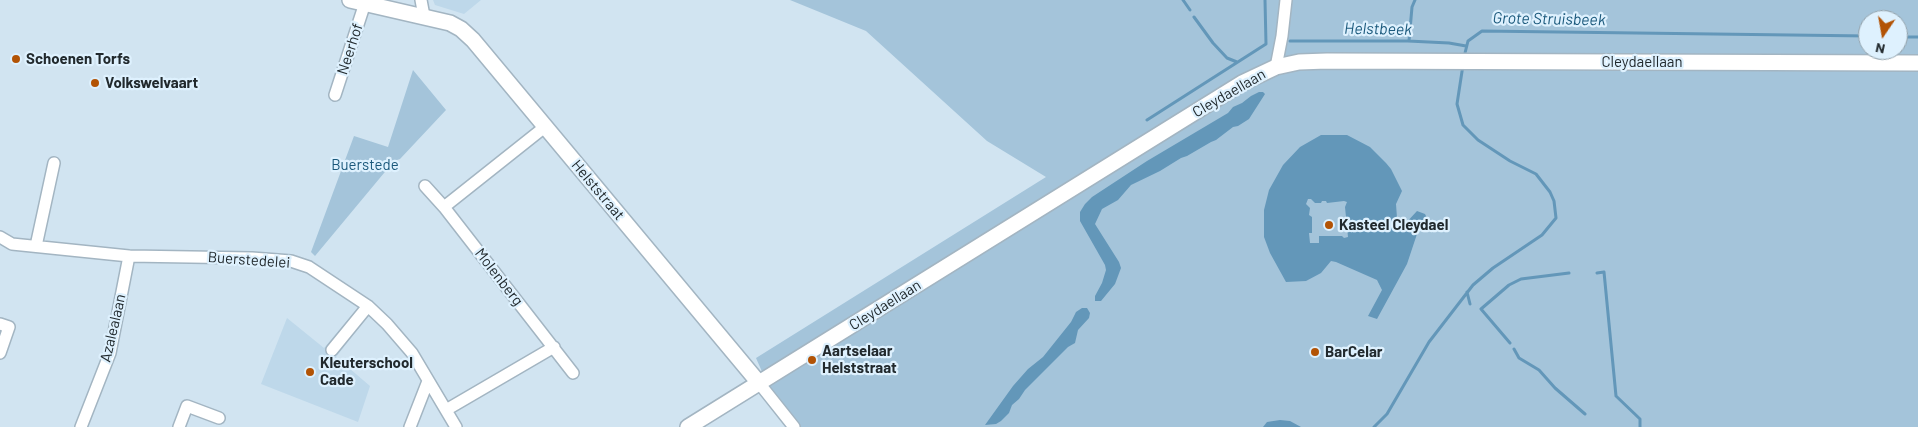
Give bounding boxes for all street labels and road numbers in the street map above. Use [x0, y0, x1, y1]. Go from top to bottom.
street label: Neerhof [333, 21, 367, 77]
street label: Cleydaellaan [1601, 53, 1683, 71]
street label: Cleydaellaan [1189, 65, 1269, 121]
street label: Helststraat [568, 156, 628, 224]
street label: Molenberg [471, 245, 527, 309]
street label: Buerstedelei [207, 248, 291, 272]
street label: Cleydaellaan [846, 276, 924, 334]
street label: Azalealaan [96, 292, 130, 364]

